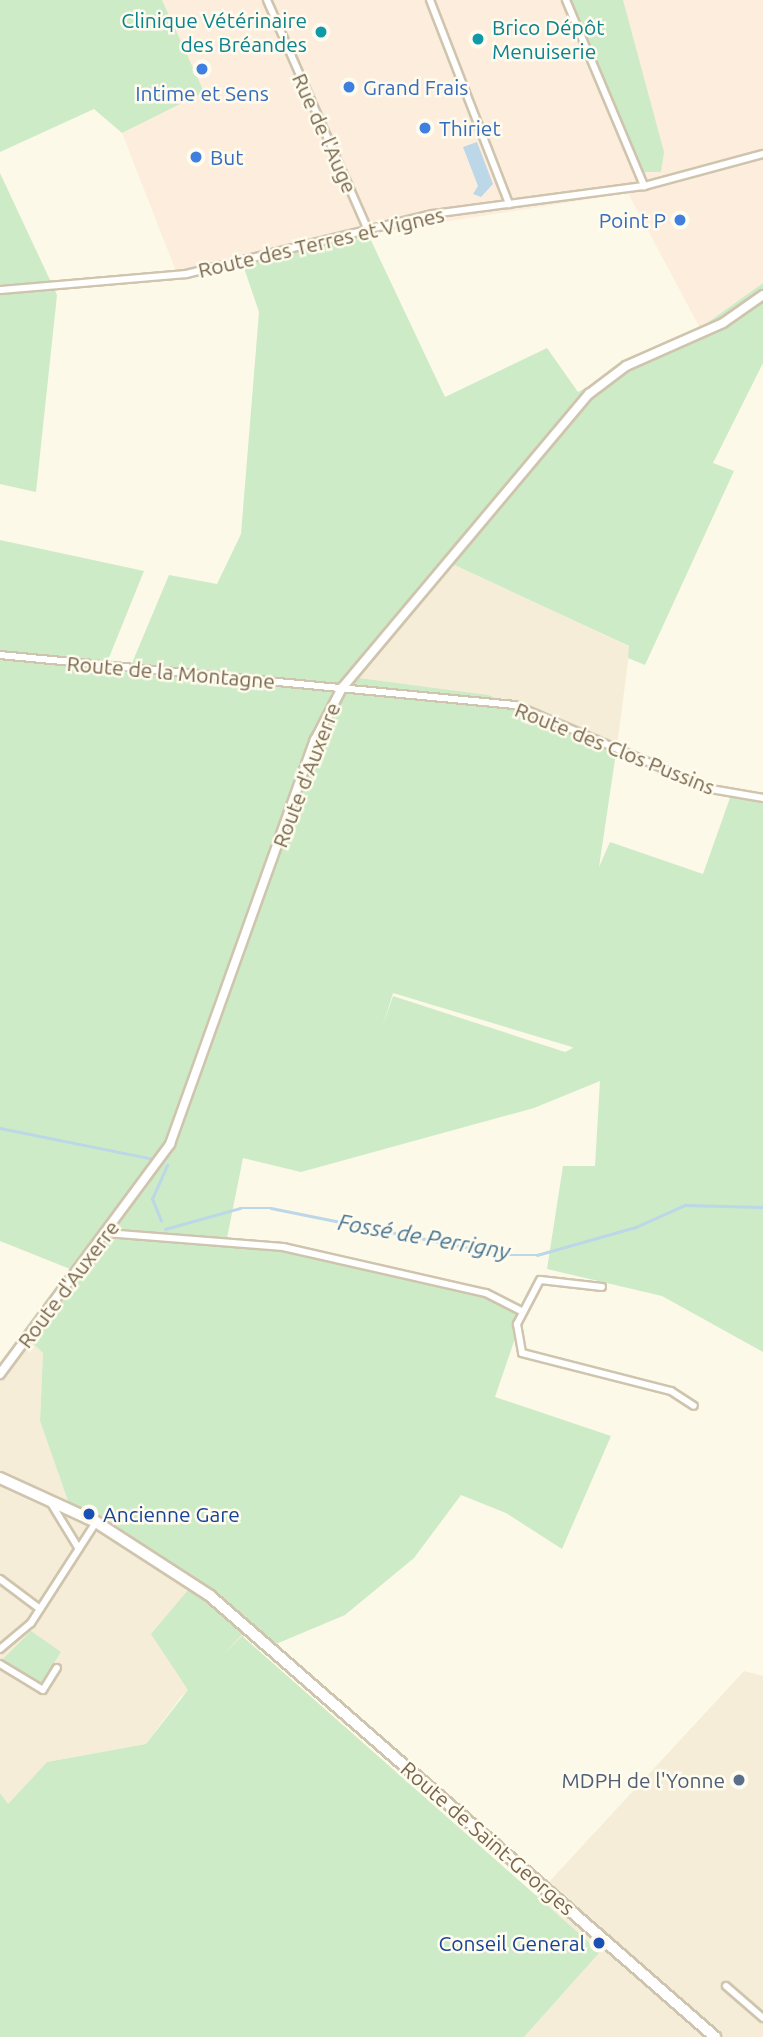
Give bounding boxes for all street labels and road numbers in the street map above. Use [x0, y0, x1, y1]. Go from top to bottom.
street label: Rue de l'Auge [287, 69, 363, 197]
street label: Route des Terres et Vignes [195, 201, 447, 283]
street label: Route de la Montagne [66, 650, 276, 694]
street label: Route des Clos Pussins [511, 696, 719, 800]
street label: Route d'Auxerre [267, 699, 345, 851]
street label: Route d'Auxerre [12, 1215, 124, 1353]
street label: Route de Saint-Georges [396, 1756, 580, 1920]

